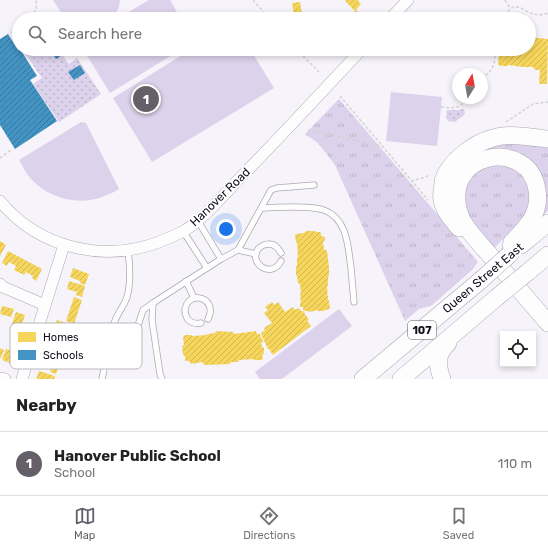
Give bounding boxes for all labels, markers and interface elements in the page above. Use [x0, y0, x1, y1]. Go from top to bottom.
search box [12, 12, 536, 56]
icon: search [26, 23, 48, 45]
text: Search here [58, 25, 142, 43]
north arrow [452, 68, 488, 104]
pin: 1 [133, 84, 159, 114]
street label: Hanover Road [187, 165, 253, 229]
your location [216, 219, 236, 239]
street label: Queen Street East [440, 240, 527, 316]
road number: 107 [408, 321, 436, 339]
legend [10, 323, 142, 369]
text: Homes [43, 331, 79, 344]
map controls [500, 331, 536, 367]
button: locate [500, 331, 536, 367]
text: Schools [43, 349, 84, 362]
text: Nearby [16, 395, 77, 415]
text: Hanover Public School [54, 447, 221, 465]
text: 1 [26, 456, 32, 471]
text: 110 m [498, 456, 532, 471]
text: School [54, 465, 95, 480]
tab: Map [74, 505, 96, 542]
tab: Directions [243, 505, 295, 542]
tab: Saved [443, 505, 474, 542]

